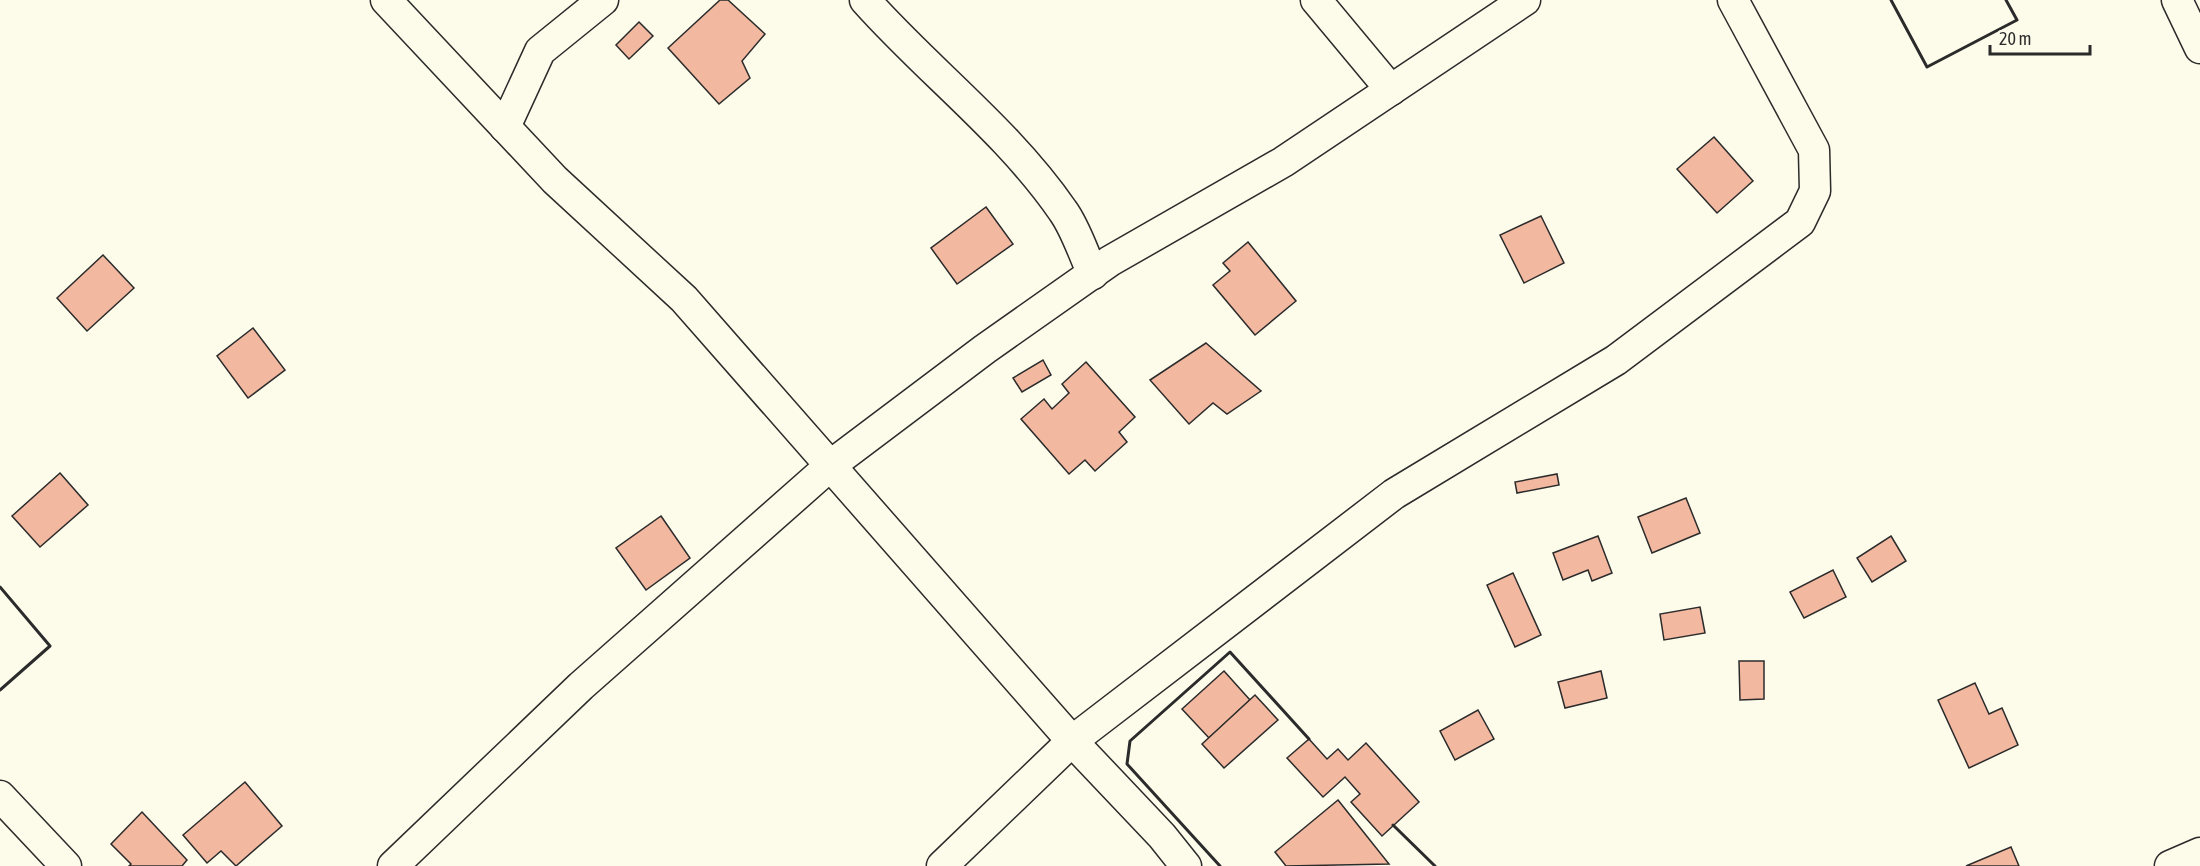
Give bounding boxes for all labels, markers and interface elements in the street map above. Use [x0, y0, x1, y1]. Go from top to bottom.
scale bar [1990, 18, 2090, 56]
text: 20 m [1999, 28, 2031, 49]

